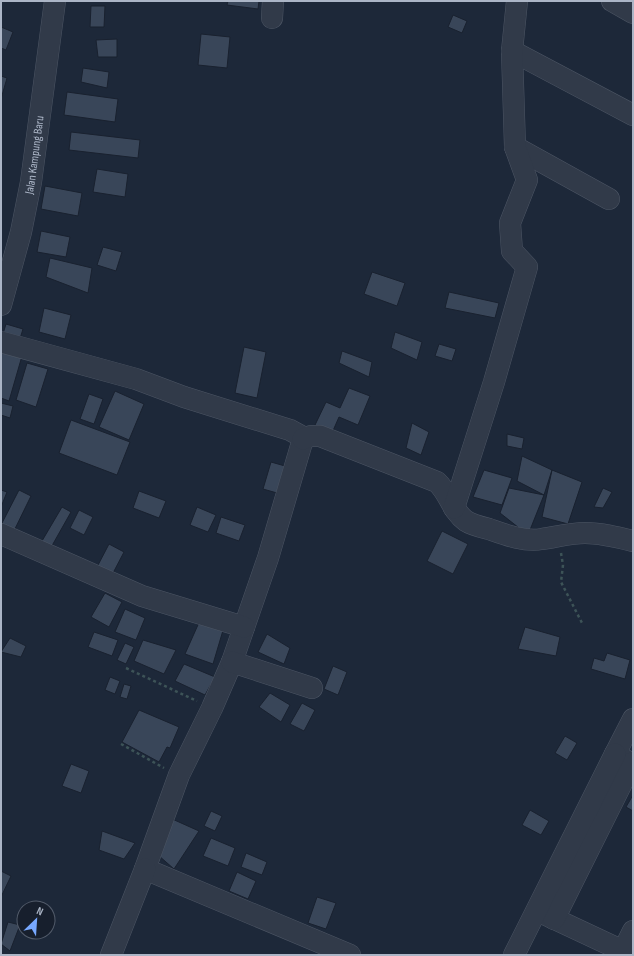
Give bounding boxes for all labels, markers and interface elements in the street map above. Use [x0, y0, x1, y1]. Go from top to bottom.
street label: Jalan Kampung Baru [22, 115, 48, 197]
north arrow [16, 900, 56, 940]
text: N [35, 904, 46, 919]

